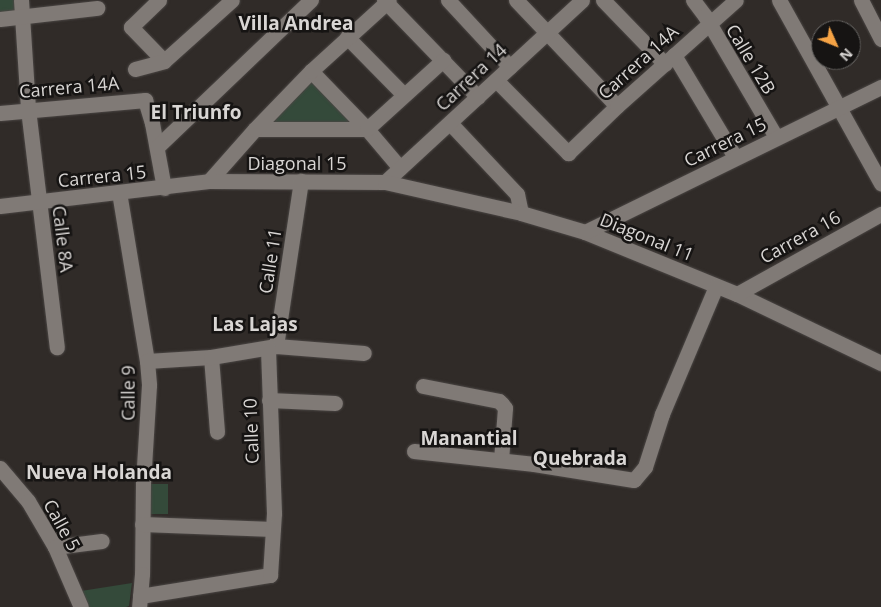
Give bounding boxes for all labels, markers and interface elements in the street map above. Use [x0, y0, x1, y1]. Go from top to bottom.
district label: Villa Andrea [238, 13, 354, 35]
street label: Carrera 14A [594, 20, 682, 104]
street label: Calle 12B [722, 20, 780, 98]
north arrow [811, 20, 861, 70]
street label: Carrera 14 [431, 39, 511, 115]
text: N [836, 44, 857, 66]
street label: Carrera 14A [18, 72, 120, 102]
district label: El Triunfo [151, 102, 241, 124]
street label: Carrera 15 [680, 113, 770, 171]
street label: Diagonal 15 [247, 152, 347, 174]
street label: Carrera 15 [57, 161, 147, 191]
street label: Calle 8A [48, 204, 78, 274]
street label: Carrera 16 [756, 206, 844, 268]
street label: Diagonal 11 [597, 208, 697, 266]
street label: Calle 11 [254, 227, 286, 295]
district label: Las Lajas [212, 314, 298, 336]
street label: Calle 9 [117, 365, 139, 421]
street label: Calle 10 [239, 398, 263, 464]
district label: Manantial [420, 428, 518, 450]
district label: Quebrada [533, 448, 627, 470]
district label: Nueva Holanda [26, 462, 172, 484]
street label: Calle 5 [39, 495, 85, 555]

